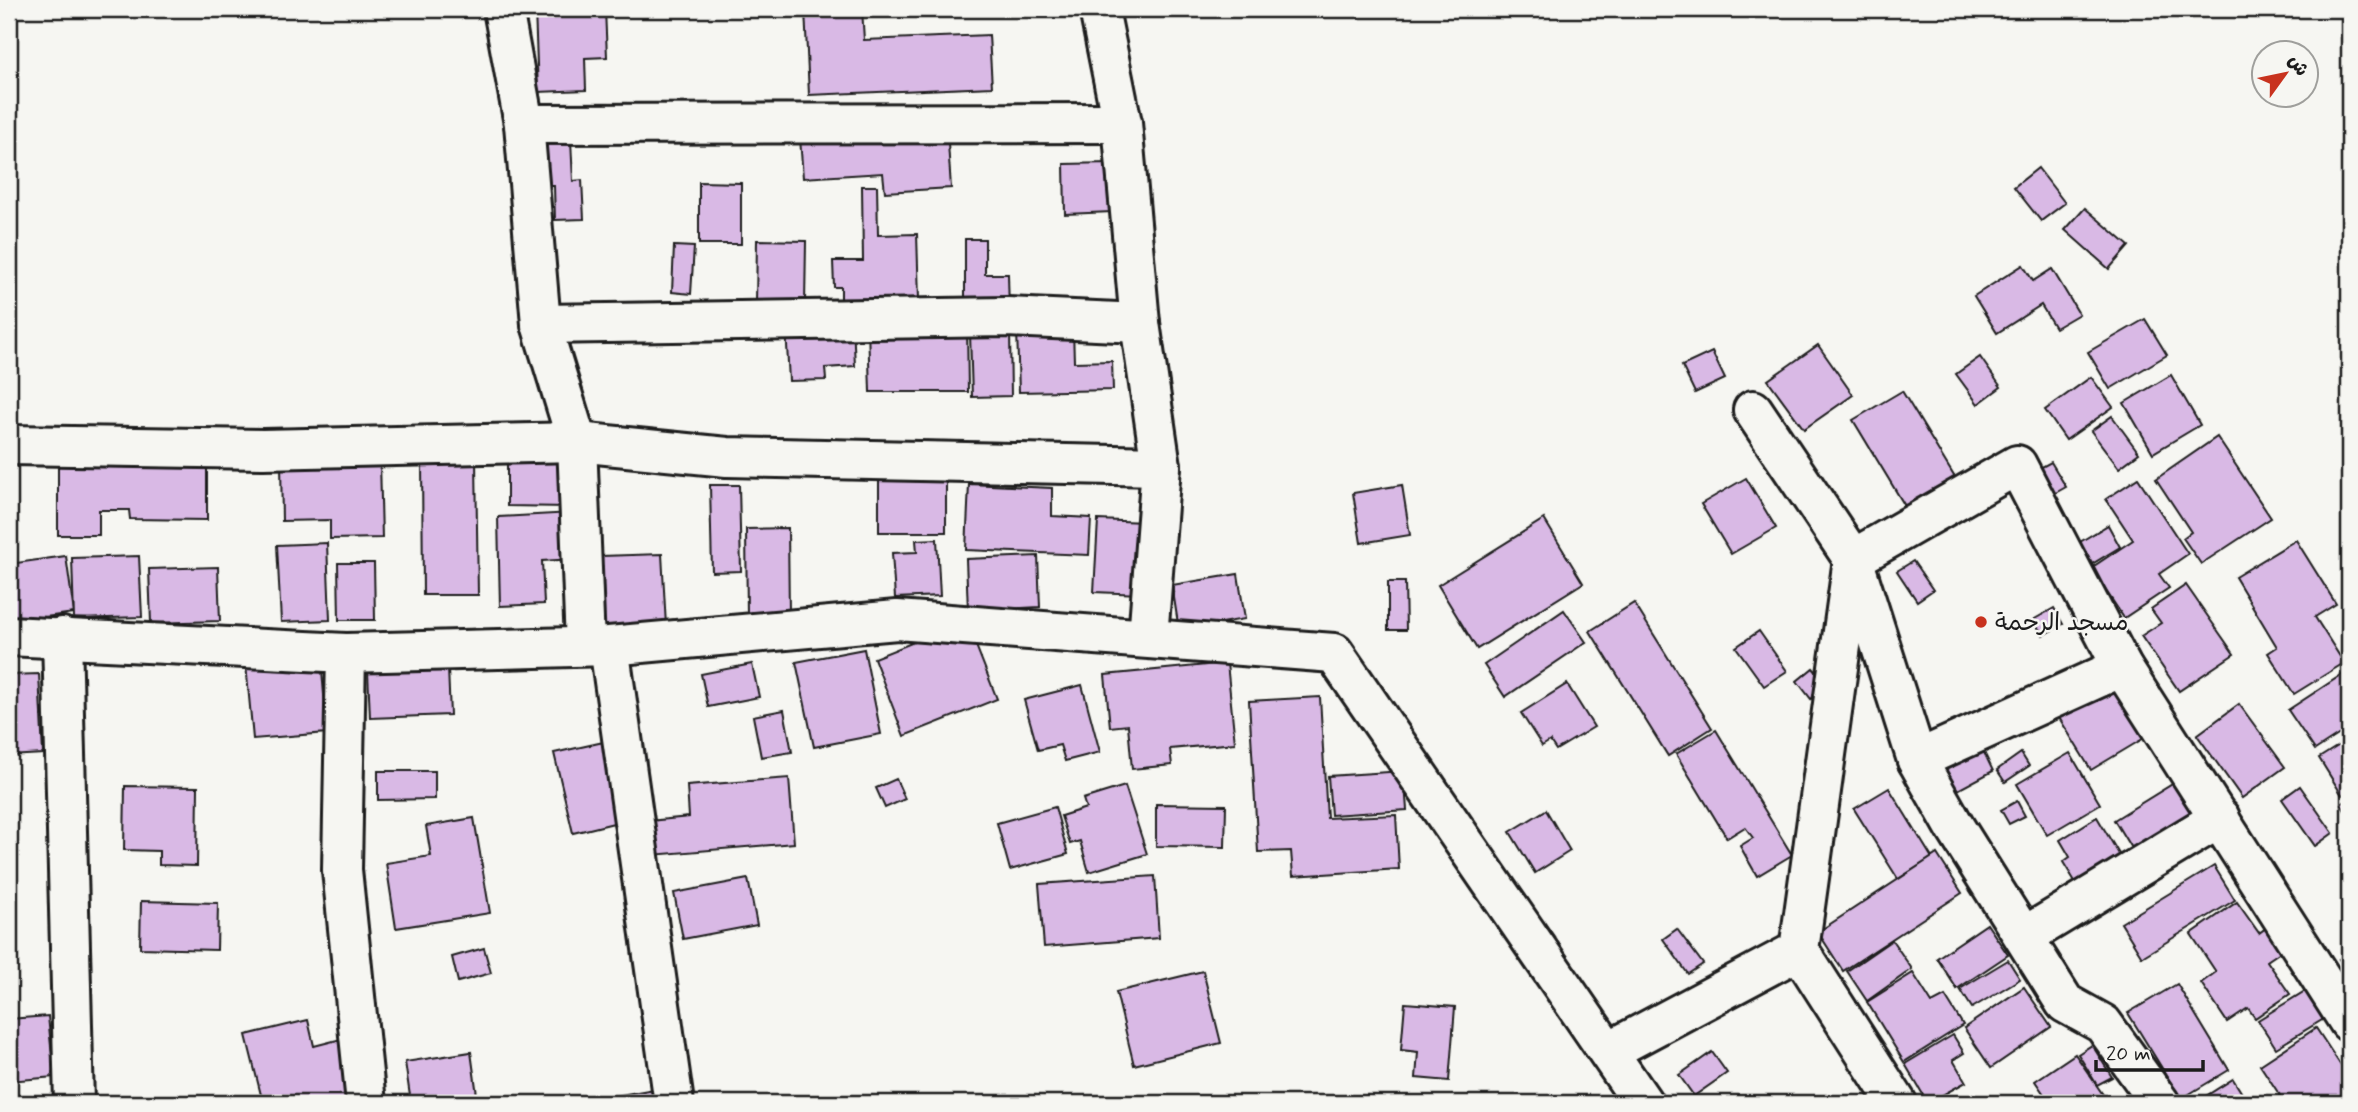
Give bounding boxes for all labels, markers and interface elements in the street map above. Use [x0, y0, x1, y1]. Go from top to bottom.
north arrow [2250, 38, 2320, 108]
text: ش [2282, 50, 2314, 81]
place label: مسجد الرحمة [1995, 608, 2128, 639]
marker: مسجد الرحمة [1973, 614, 1989, 630]
scale bar [2096, 1028, 2202, 1072]
text: 20 m [2106, 1040, 2151, 1068]

